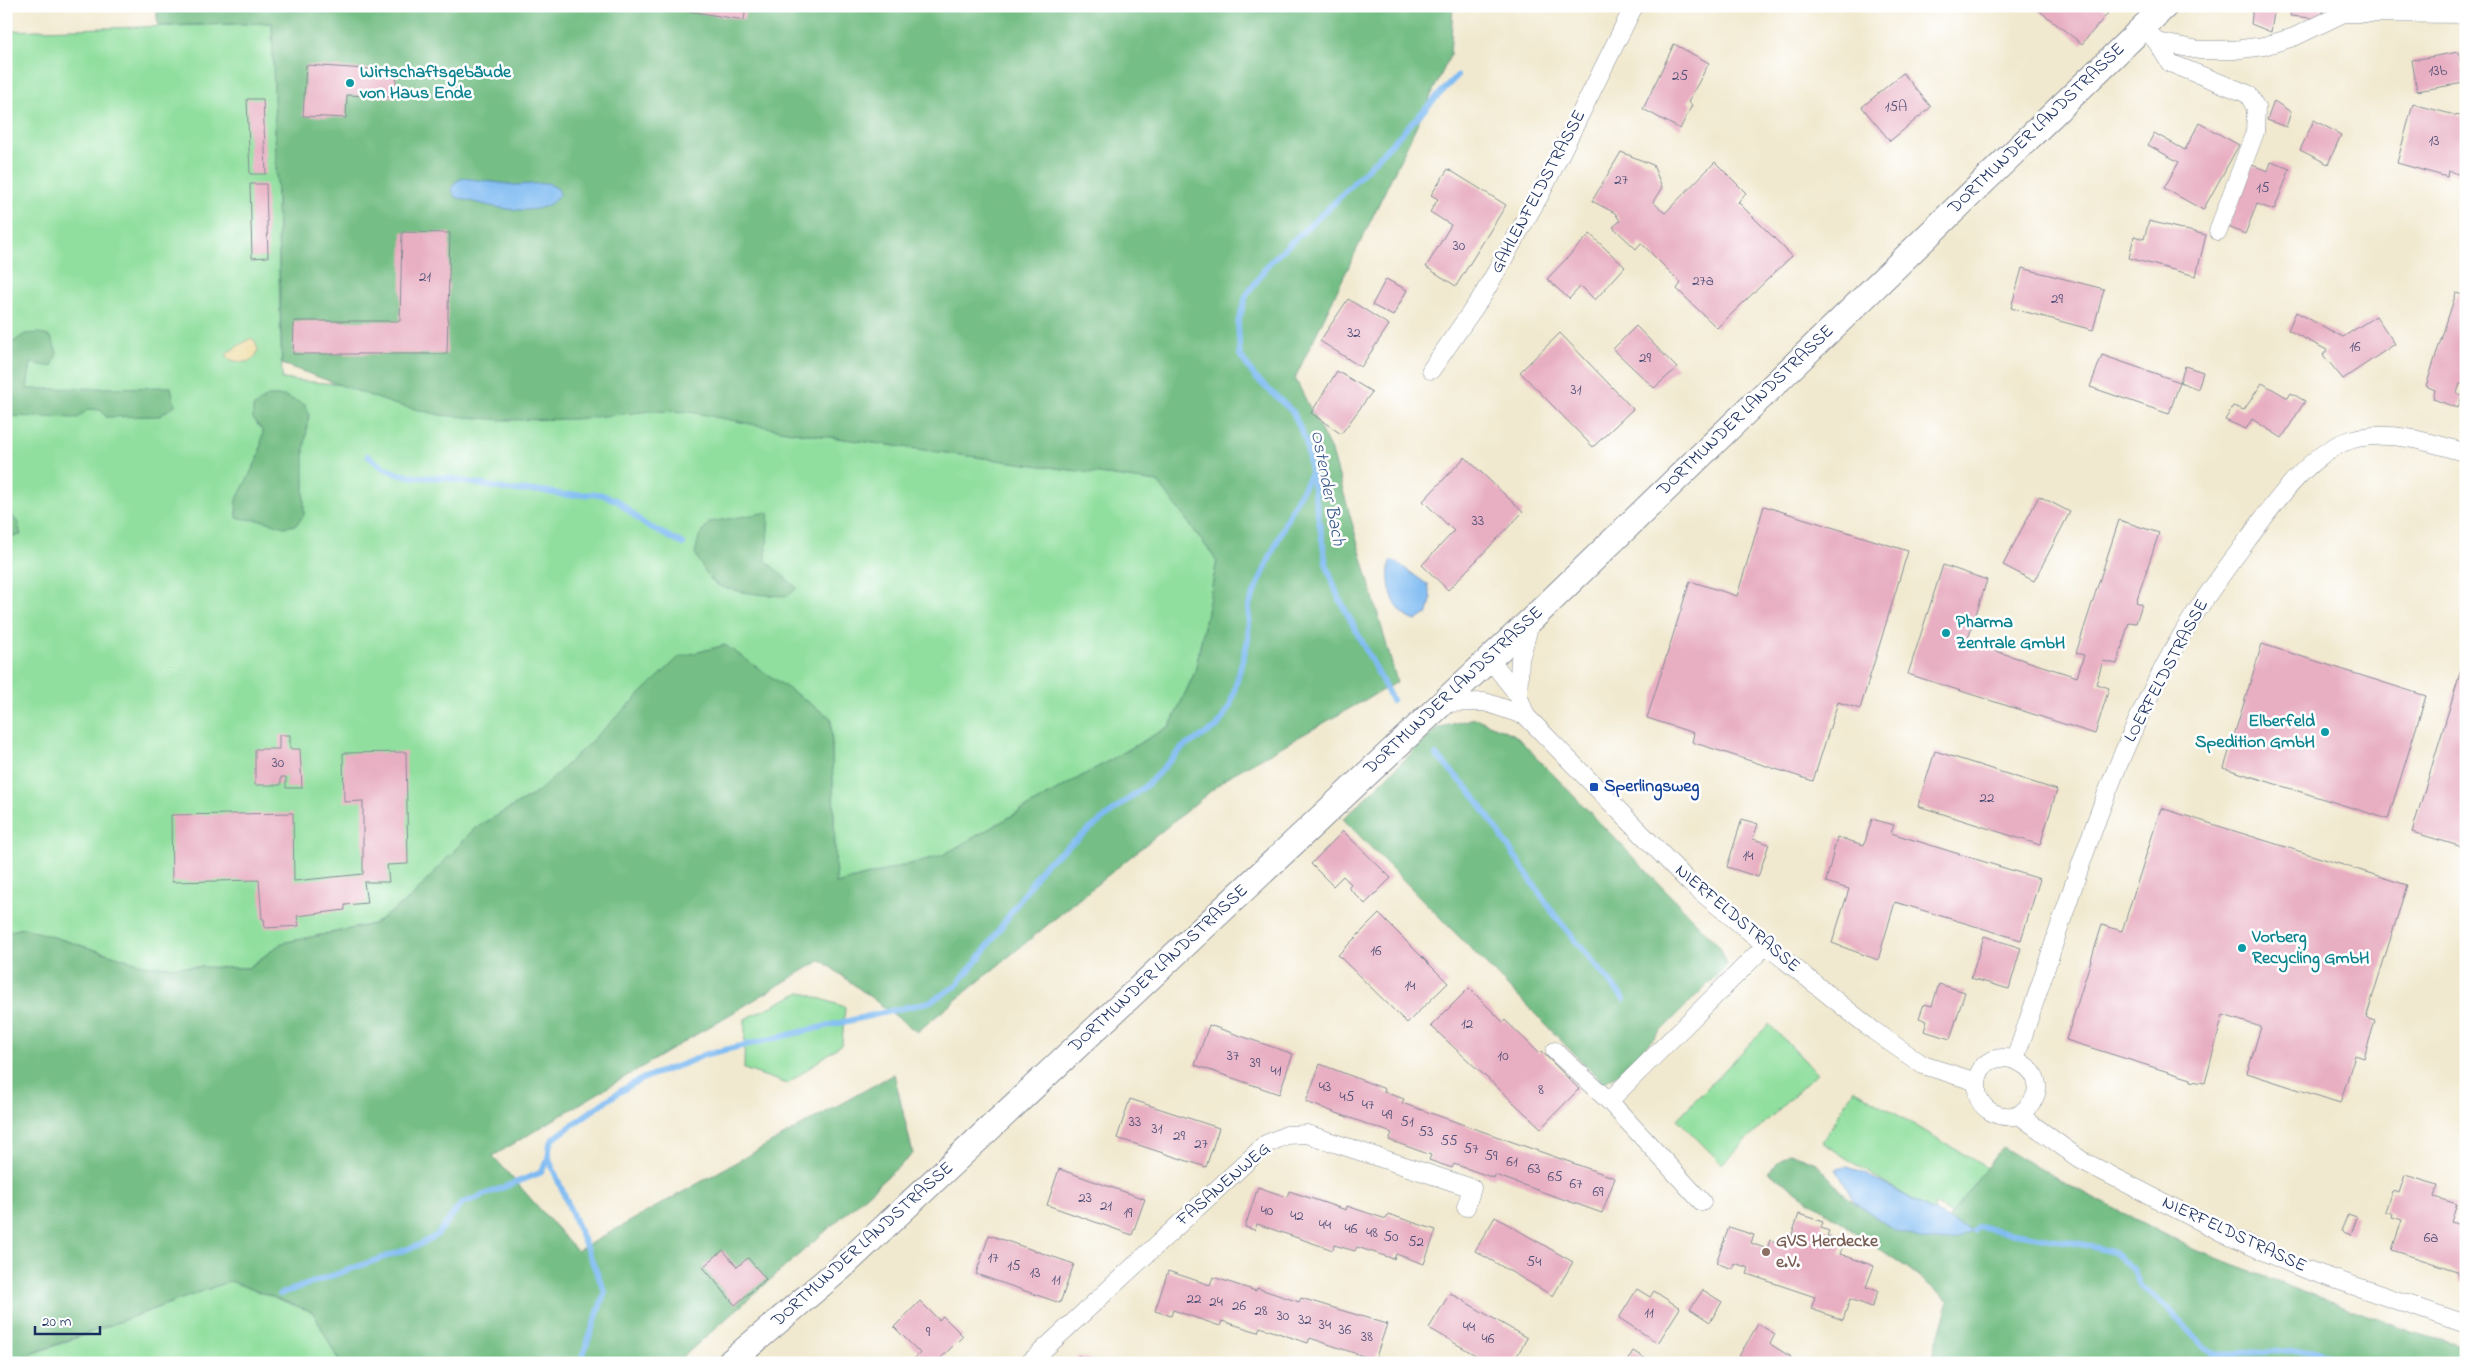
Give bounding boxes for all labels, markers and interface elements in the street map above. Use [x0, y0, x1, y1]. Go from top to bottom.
street label: DORTMUNDER LANDSTRASSE [1942, 37, 2131, 221]
place label: Wirtschaftsgebäude von Haus Ende [359, 60, 512, 107]
house number: 13b [2429, 60, 2448, 82]
house number: 25 [1672, 65, 1688, 87]
marker: Wirtschaftsgebäude von Haus Ende [344, 77, 356, 89]
house number: 15A [1885, 96, 1907, 118]
street label: GAHLENFELDSTRASSE [1485, 106, 1593, 278]
house number: 13 [2429, 130, 2439, 152]
house number: 27 [1614, 169, 1628, 191]
house number: 15 [2256, 177, 2270, 199]
house number: 30 [1453, 235, 1466, 257]
house number: 21 [419, 266, 431, 288]
house number: 27a [1692, 270, 1714, 292]
house number: 29 [2051, 288, 2063, 310]
street label: DORTMUNDER LANDSTRASSE [1651, 319, 1840, 503]
house number: 32 [1347, 322, 1361, 344]
house number: 16 [2349, 336, 2361, 358]
house number: 29 [1639, 347, 1651, 369]
house number: 31 [1571, 379, 1582, 401]
water label: Ostender Bach [1303, 428, 1352, 549]
house number: 33 [1472, 510, 1484, 532]
street label: LOERFELDSTRASSE [2118, 595, 2216, 747]
street label: DORTMUNDER LANDSTRASSE [1358, 601, 1550, 782]
place label: Pharma Zentrale GmbH [1956, 610, 2065, 657]
marker: Pharma Zentrale GmbH [1940, 627, 1952, 639]
place label: Elberfeld Spedition GmbH [2195, 709, 2316, 756]
marker: Elberfeld Spedition GmbH [2319, 726, 2331, 738]
house number: 30 [272, 752, 285, 774]
place label: Sperlingsweg [1604, 774, 1699, 801]
marker: Sperlingsweg [1588, 781, 1600, 793]
house number: 22 [1980, 787, 1995, 809]
house number: 14 [1743, 845, 1753, 867]
street label: NIERFELDSTRASSE [1669, 859, 1805, 979]
street label: DORTMUNDER LANDSTRASSE [1063, 879, 1255, 1060]
place label: Vorberg Recycling GmbH [2251, 925, 2370, 973]
house number: 16 [1370, 940, 1382, 962]
marker: Vorberg Recycling GmbH [2236, 942, 2248, 954]
house number: 14 [1405, 975, 1415, 997]
house number: 12 [1461, 1013, 1474, 1035]
house number: 37 [1227, 1045, 1239, 1067]
house number: 10 [1497, 1045, 1509, 1067]
house number: 39 [1250, 1052, 1261, 1074]
house number: 41 [1271, 1060, 1282, 1082]
house number: 43 [1319, 1076, 1331, 1098]
house number: 8 [1538, 1079, 1544, 1101]
house number: 45 [1340, 1086, 1355, 1108]
house number: 47 [1362, 1094, 1374, 1116]
house number: 49 [1382, 1104, 1393, 1126]
house number: 33 [1129, 1111, 1141, 1133]
house number: 51 [1400, 1111, 1414, 1133]
house number: 31 [1152, 1118, 1163, 1140]
house number: 53 [1419, 1121, 1433, 1143]
house number: 29 [1173, 1125, 1185, 1147]
house number: 55 [1440, 1130, 1458, 1152]
house number: 27 [1194, 1133, 1208, 1155]
street label: FASANENWEG [1171, 1137, 1277, 1234]
house number: 57 [1464, 1138, 1478, 1160]
house number: 59 [1484, 1145, 1498, 1167]
house number: 61 [1506, 1151, 1518, 1173]
street label: DORTMUNDER LANDSTRASSE [765, 1156, 960, 1335]
house number: 63 [1528, 1158, 1540, 1180]
house number: 65 [1547, 1166, 1563, 1188]
house number: 67 [1570, 1173, 1582, 1195]
house number: 69 [1592, 1181, 1604, 1203]
house number: 23 [1078, 1187, 1092, 1209]
street label: NIERFELDSTRASSE [2158, 1190, 2311, 1280]
house number: 21 [1100, 1195, 1112, 1217]
house number: 40 [1261, 1200, 1274, 1222]
house number: 19 [1123, 1202, 1133, 1224]
house number: 42 [1290, 1205, 1304, 1227]
house number: 44 [1319, 1214, 1331, 1236]
house number: 46 [1345, 1218, 1358, 1240]
house number: 48 [1366, 1222, 1378, 1244]
house number: 50 [1383, 1226, 1399, 1248]
house number: 6a [2424, 1227, 2438, 1249]
place label: GVS Herdecke e.V. [1776, 1229, 1879, 1276]
house number: 52 [1408, 1231, 1425, 1253]
marker: GVS Herdecke e.V. [1760, 1246, 1772, 1258]
house number: 17 [988, 1247, 998, 1269]
house number: 54 [1527, 1251, 1541, 1273]
house number: 15 [1007, 1255, 1021, 1277]
house number: 13 [1030, 1262, 1040, 1284]
house number: 11 [1051, 1269, 1061, 1291]
house number: 22 [1187, 1288, 1202, 1310]
house number: 24 [1209, 1291, 1223, 1313]
house number: 26 [1232, 1295, 1246, 1317]
house number: 28 [1254, 1300, 1268, 1322]
house number: 11 [1644, 1302, 1654, 1324]
scale bar [35, 1304, 100, 1336]
house number: 30 [1277, 1305, 1290, 1327]
house number: 32 [1298, 1309, 1312, 1331]
text: 20 m [42, 1311, 72, 1333]
house number: 34 [1319, 1314, 1331, 1336]
house number: 44 [1463, 1316, 1475, 1338]
house number: 36 [1339, 1319, 1352, 1341]
house number: 9 [926, 1321, 931, 1343]
house number: 38 [1361, 1326, 1373, 1348]
house number: 46 [1482, 1328, 1495, 1350]

